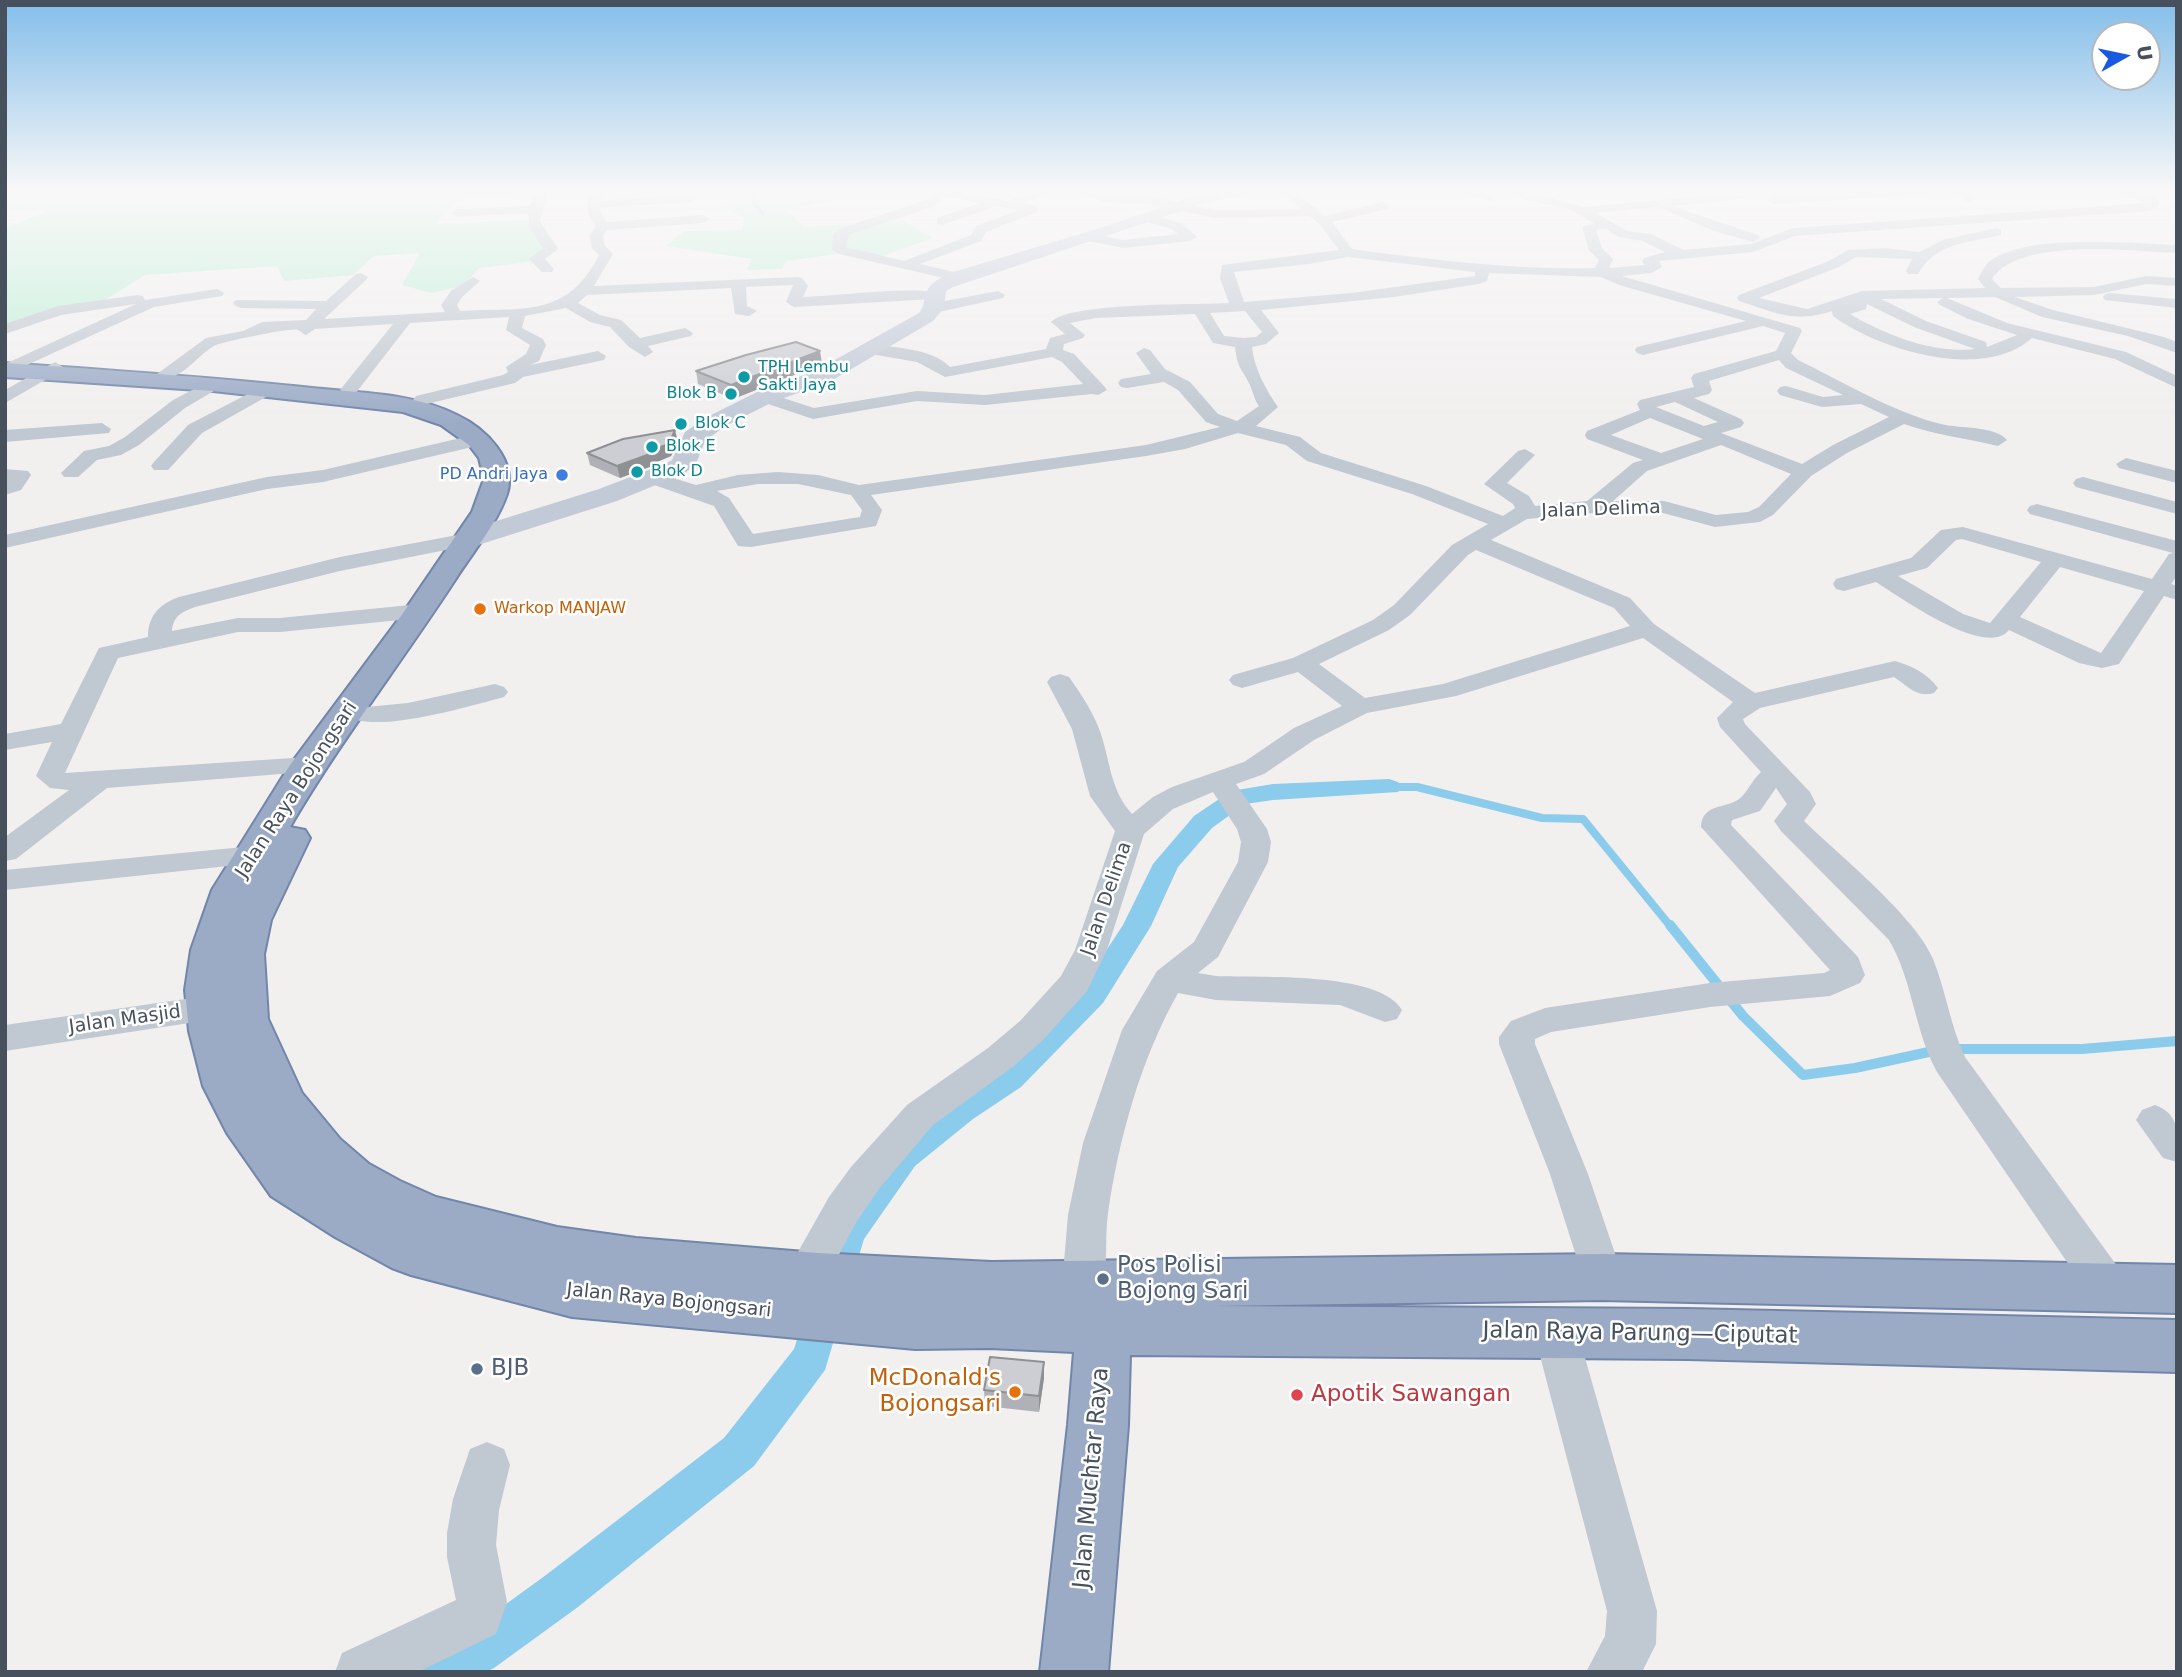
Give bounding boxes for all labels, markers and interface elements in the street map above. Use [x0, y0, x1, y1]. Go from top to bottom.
north arrow [2091, 21, 2161, 91]
text: U [2133, 44, 2157, 62]
place label: TPH Lembu Sakti Jaya [758, 358, 849, 396]
marker: TPH Lembu Sakti Jaya [736, 369, 752, 385]
place label: Blok B [666, 384, 717, 404]
marker: Blok B [723, 386, 739, 402]
place label: Blok C [695, 414, 746, 434]
marker: Blok C [673, 416, 689, 432]
place label: Blok E [666, 437, 716, 457]
marker: Blok E [644, 439, 660, 455]
place label: Blok D [651, 462, 703, 482]
marker: Blok D [629, 464, 645, 480]
place label: PD Andri Jaya [440, 465, 548, 485]
marker: PD Andri Jaya [554, 467, 570, 483]
street label: Jalan Delima [1541, 497, 1661, 523]
place label: Warkop MANJAW [494, 599, 626, 619]
marker: Warkop MANJAW [472, 601, 488, 617]
street label: Jalan Raya Bojongsari [231, 697, 363, 883]
street label: Jalan Delima [1077, 839, 1137, 959]
street label: Jalan Masjid [68, 1001, 182, 1039]
place label: Pos Polisi Bojong Sari [1117, 1252, 1248, 1306]
marker: Pos Polisi Bojong Sari [1095, 1271, 1111, 1287]
street label: Jalan Raya Bojongsari [565, 1279, 773, 1323]
street label: Jalan Raya Parung—Ciputat [1482, 1317, 1798, 1351]
place label: BJB [491, 1355, 529, 1383]
marker: BJB [469, 1361, 485, 1377]
place label: McDonald's Bojongsari [869, 1365, 1001, 1419]
street label: Jalan Muchtar Raya [1069, 1366, 1115, 1590]
place label: Apotik Sawangan [1311, 1381, 1511, 1409]
marker: McDonald's Bojongsari [1007, 1384, 1023, 1400]
marker: Apotik Sawangan [1289, 1387, 1305, 1403]

